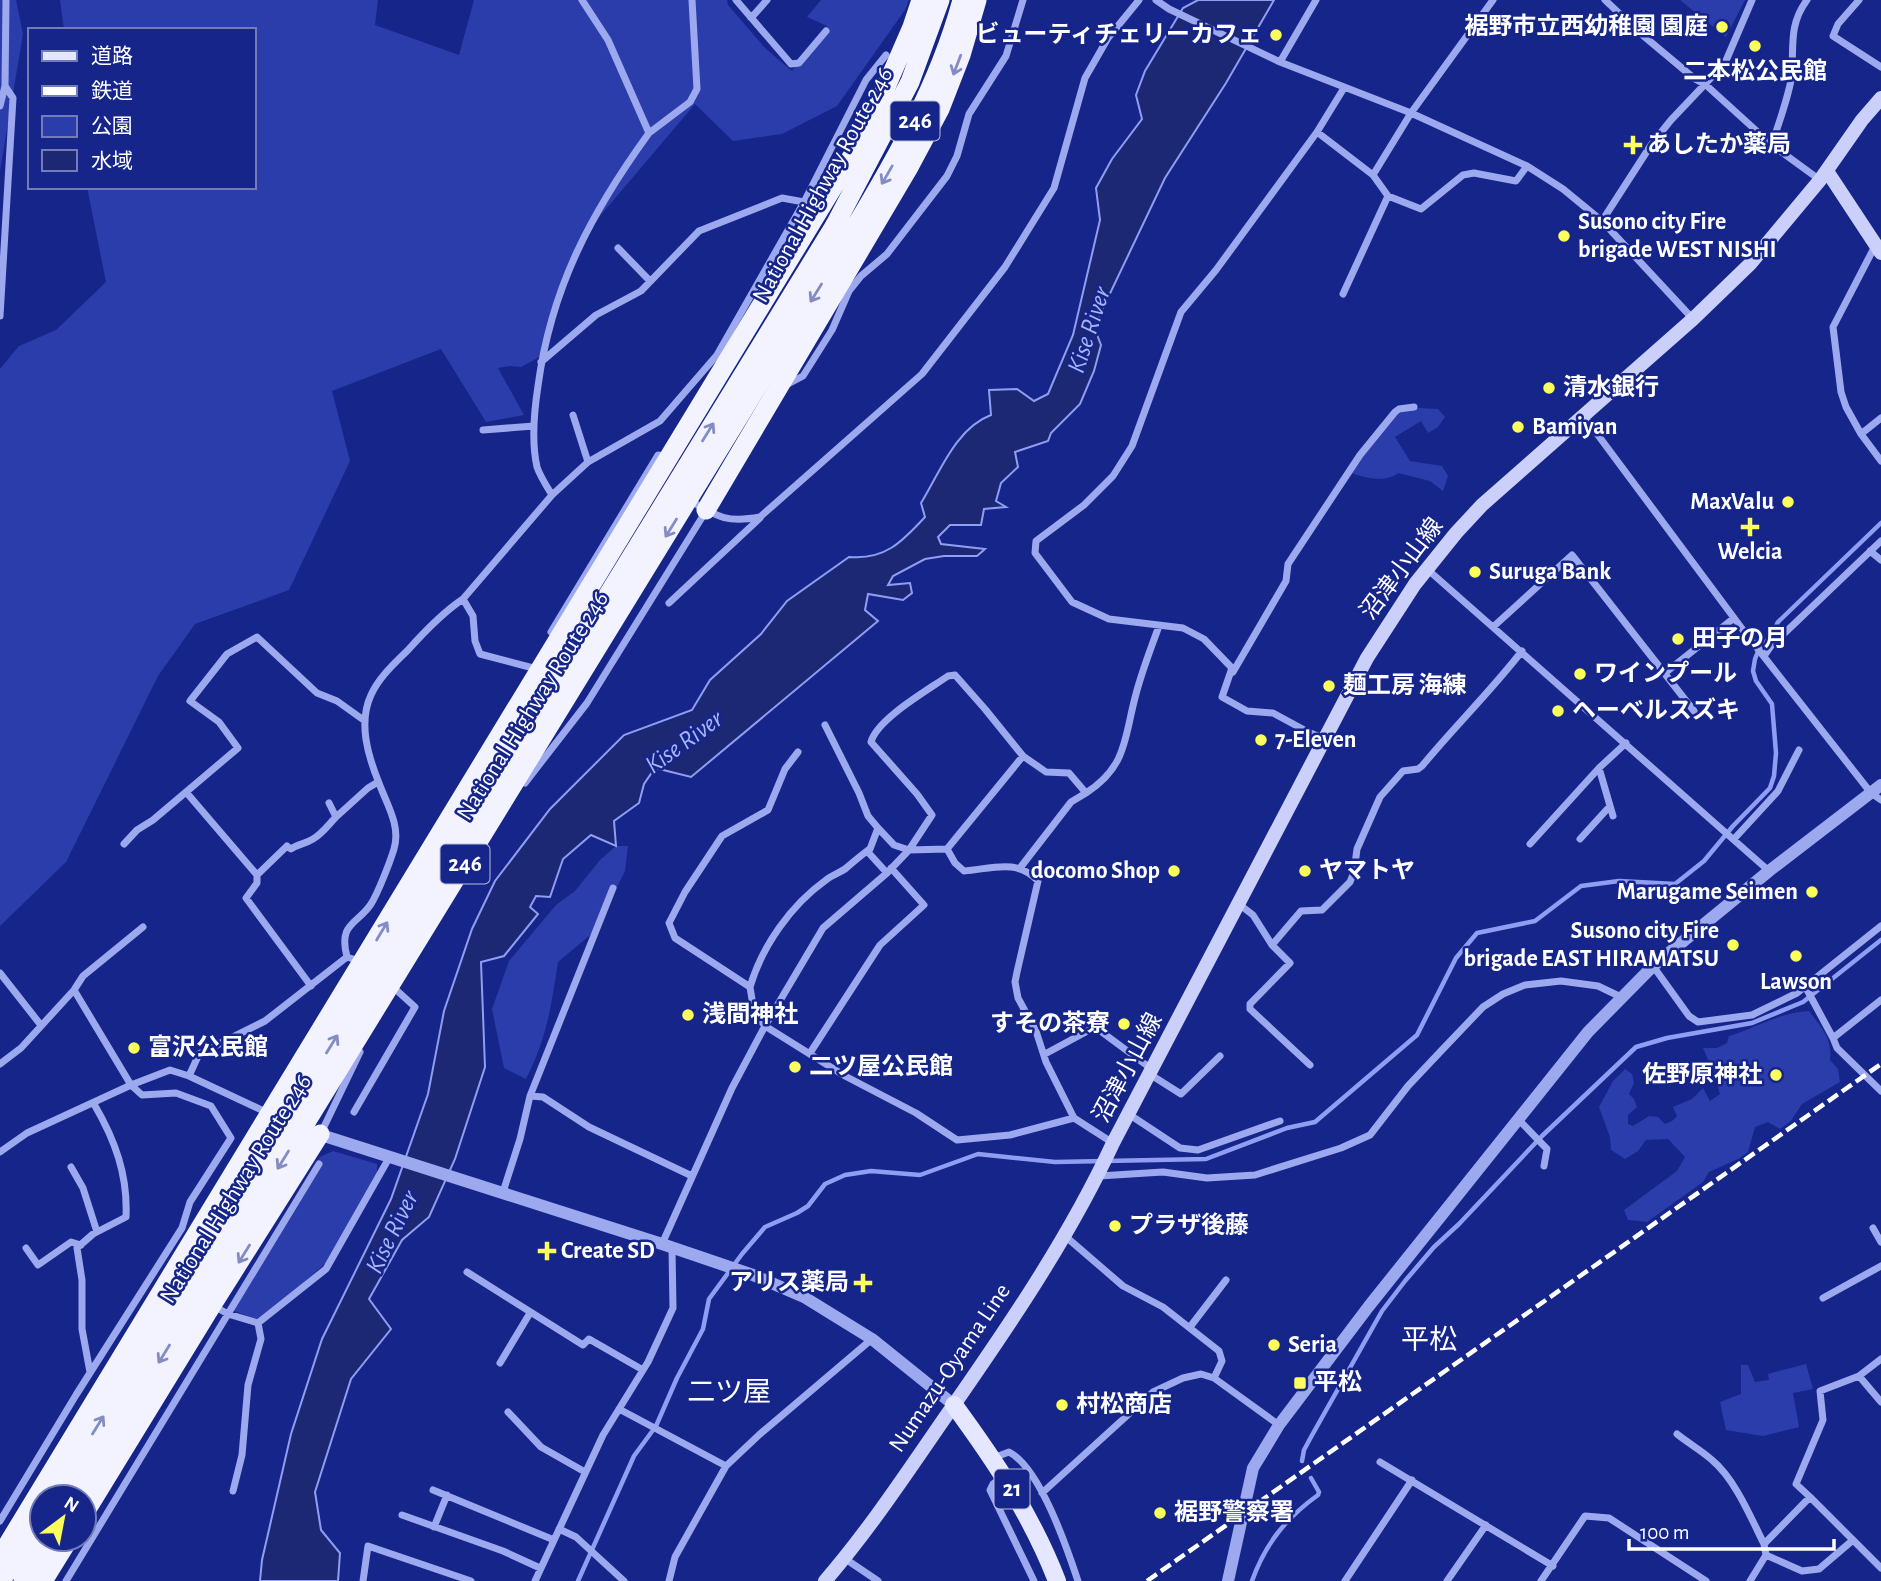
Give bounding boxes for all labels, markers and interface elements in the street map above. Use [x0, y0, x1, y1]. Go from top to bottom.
place label: 裾野市立西幼稚園 園庭 [1464, 13, 1708, 39]
marker: 裾野市立西幼稚園 園庭 [1714, 19, 1730, 35]
place label: ビューティチェリーカフェ [975, 21, 1262, 47]
marker: ビューティチェリーカフェ [1268, 27, 1284, 43]
legend [28, 28, 256, 189]
marker: 二本松公民館 [1747, 38, 1763, 54]
text: 道路 [91, 45, 133, 67]
one-way arrow [949, 54, 962, 76]
place label: 二本松公民館 [1683, 58, 1827, 84]
street label: National Highway Route 246 [748, 63, 898, 307]
text: 鉄道 [91, 80, 133, 102]
road number: 246 [890, 102, 940, 140]
text: 公園 [91, 116, 133, 137]
place label: あしたか薬局 [1647, 131, 1791, 157]
marker: あしたか薬局 [1625, 137, 1641, 153]
text: 水域 [91, 150, 133, 172]
one-way arrow [879, 164, 893, 184]
place label: Susono city Fire brigade WEST NISHI [1578, 210, 1776, 262]
marker: Susono city Fire brigade WEST NISHI [1556, 228, 1572, 244]
one-way arrow [808, 282, 822, 302]
water label: Kise River [1063, 282, 1116, 376]
place label: 清水銀行 [1563, 374, 1659, 400]
marker: 清水銀行 [1541, 380, 1557, 396]
place label: Bamiyan [1532, 415, 1617, 439]
marker: Bamiyan [1510, 419, 1526, 435]
one-way arrow [701, 423, 715, 443]
place label: MaxValu [1690, 490, 1774, 514]
marker: MaxValu [1780, 494, 1796, 510]
street label: 沼津小山線 [1355, 513, 1448, 624]
one-way arrow [664, 518, 678, 538]
marker: Welcia [1742, 519, 1758, 535]
place label: Welcia [1717, 540, 1783, 564]
place label: Suruga Bank [1489, 560, 1611, 584]
marker: Suruga Bank [1467, 564, 1483, 580]
street label: National Highway Route 246 [453, 587, 613, 825]
place label: 田子の月 [1692, 626, 1788, 651]
marker: 田子の月 [1670, 631, 1686, 647]
place label: ワインプール [1594, 660, 1737, 686]
marker: ワインプール [1572, 666, 1588, 682]
place label: 麺工房 海練 [1343, 672, 1467, 698]
marker: 麺工房 海練 [1321, 678, 1337, 694]
place label: ヘーベルスズキ [1572, 697, 1740, 723]
marker: ヘーベルスズキ [1550, 703, 1566, 719]
water label: Kise River [640, 704, 729, 779]
place label: 7-Eleven [1275, 728, 1356, 752]
marker: 7-Eleven [1253, 732, 1269, 748]
road number: 246 [440, 844, 490, 884]
place label: ヤマトヤ [1319, 858, 1415, 883]
place label: docomo Shop [1031, 859, 1160, 883]
marker: docomo Shop [1166, 863, 1182, 879]
marker: ヤマトヤ [1297, 863, 1313, 879]
place label: Marugame Seimen [1617, 880, 1798, 904]
marker: Marugame Seimen [1804, 884, 1820, 900]
place label: Susono city Fire brigade EAST HIRAMATSU [1464, 919, 1719, 971]
one-way arrow [375, 921, 389, 941]
marker: Susono city Fire brigade EAST HIRAMATSU [1725, 937, 1741, 953]
marker: Lawson [1788, 948, 1804, 964]
place label: Lawson [1760, 970, 1832, 994]
place label: 浅間神社 [702, 1001, 798, 1027]
marker: 浅間神社 [680, 1007, 696, 1023]
street label: 沼津小山線 [1087, 1008, 1167, 1127]
place label: すその茶寮 [990, 1010, 1110, 1036]
marker: すその茶寮 [1116, 1016, 1132, 1032]
place label: 富沢公民館 [148, 1034, 268, 1060]
one-way arrow [326, 1034, 340, 1054]
marker: 富沢公民館 [126, 1040, 142, 1056]
place label: 二ツ屋公民館 [809, 1053, 953, 1079]
marker: 二ツ屋公民館 [787, 1059, 803, 1075]
place label: 佐野原神社 [1642, 1061, 1762, 1087]
marker: 佐野原神社 [1768, 1067, 1784, 1083]
street label: National Highway Route 246 [156, 1070, 316, 1308]
one-way arrow [275, 1150, 289, 1170]
water label: Kise River [361, 1185, 424, 1278]
place label: プラザ後藤 [1129, 1212, 1249, 1238]
marker: プラザ後藤 [1107, 1218, 1123, 1234]
place label: Create SD [561, 1239, 655, 1263]
marker: Create SD [539, 1243, 555, 1259]
one-way arrow [236, 1244, 251, 1263]
place label: アリス薬局 [729, 1269, 849, 1295]
marker: アリス薬局 [855, 1275, 871, 1291]
street label: Numazu-Oyama Line [885, 1279, 1015, 1457]
district label: 平松 [1401, 1325, 1457, 1355]
place label: Seria [1288, 1333, 1337, 1357]
marker: Seria [1266, 1337, 1282, 1353]
one-way arrow [156, 1344, 170, 1364]
place label: 平松 [1314, 1369, 1362, 1395]
marker: 平松 [1292, 1375, 1308, 1391]
district label: 二ツ屋 [687, 1378, 771, 1407]
place label: 村松商店 [1076, 1391, 1172, 1417]
marker: 村松商店 [1054, 1397, 1070, 1413]
one-way arrow [91, 1416, 105, 1436]
road number: 21 [995, 1470, 1030, 1508]
north arrow [28, 1483, 98, 1553]
text: N [61, 1493, 82, 1516]
place label: 裾野警察署 [1174, 1499, 1294, 1525]
marker: 裾野警察署 [1152, 1505, 1168, 1521]
scale bar [1629, 1508, 1834, 1552]
text: 100 m [1640, 1522, 1690, 1543]

